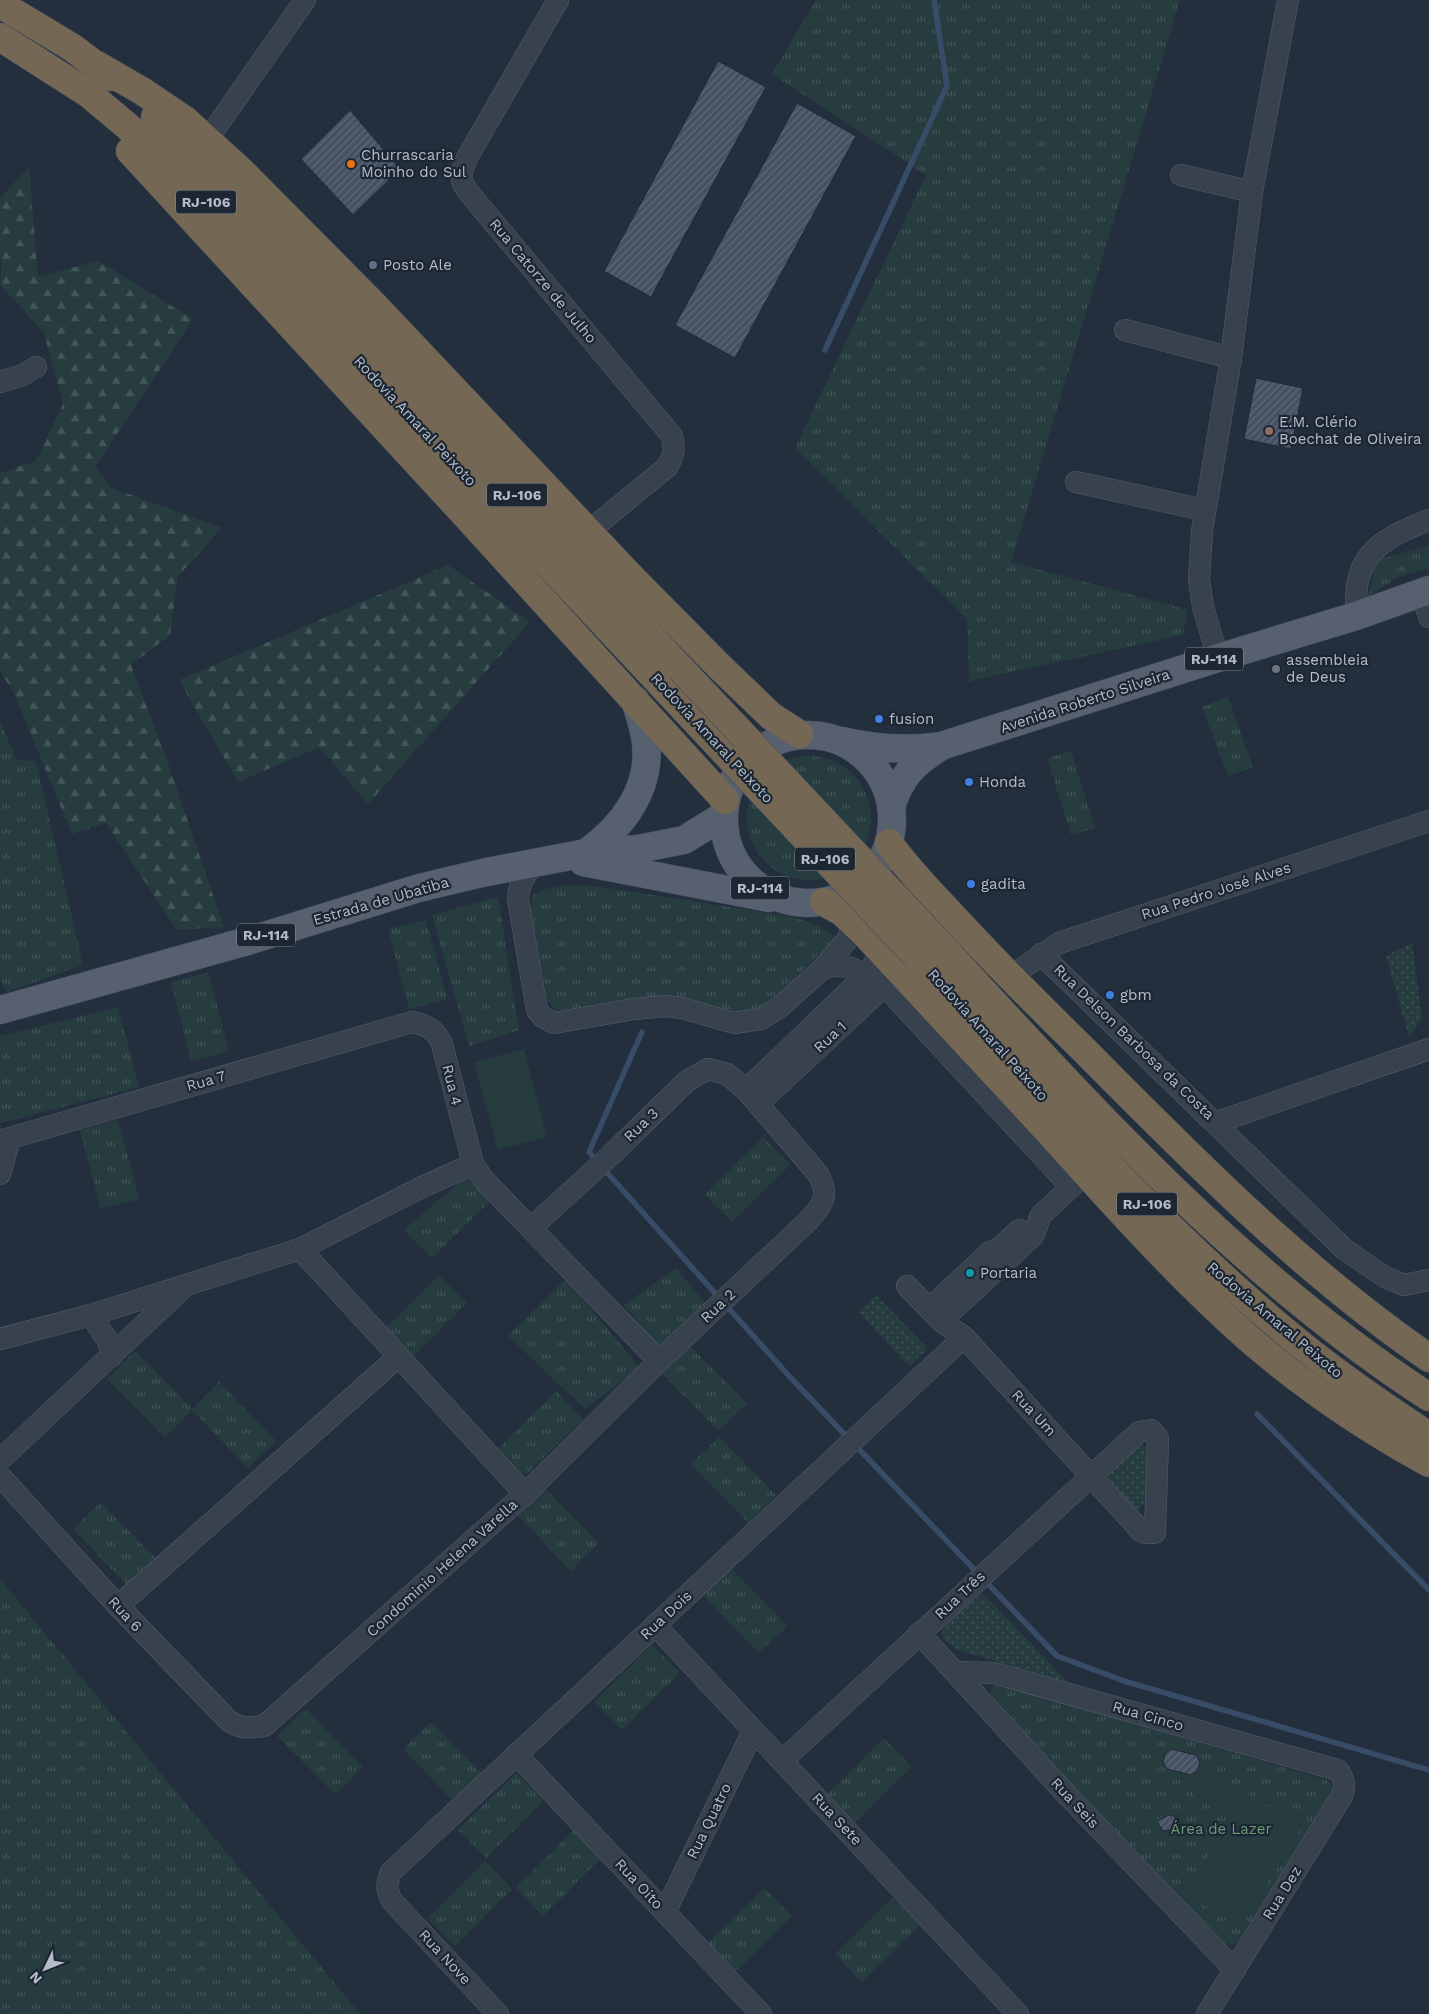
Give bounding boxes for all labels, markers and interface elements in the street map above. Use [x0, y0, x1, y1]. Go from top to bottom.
place label: Churrascaria Moinho do Sul [361, 146, 467, 181]
marker: Churrascaria Moinho do Sul [345, 158, 357, 170]
road number: RJ-106 [176, 190, 236, 213]
street label: Rua Catorze de Julho [486, 215, 600, 347]
place label: Posto Ale [383, 256, 452, 274]
marker: Posto Ale [367, 259, 379, 271]
street label: Rodovia Amaral Peixoto [350, 352, 480, 490]
place label: E.M. Clério Boechat de Oliveira [1279, 413, 1422, 448]
marker: E.M. Clério Boechat de Oliveira [1263, 425, 1275, 437]
road number: RJ-106 [487, 484, 547, 506]
road number: RJ-114 [1185, 648, 1243, 671]
place label: assembleia de Deus [1286, 651, 1369, 686]
marker: assembleia de Deus [1270, 663, 1282, 675]
street label: Avenida Roberto Silveira [998, 665, 1173, 737]
street label: Rodovia Amaral Peixoto [647, 669, 777, 807]
place label: fusion [889, 710, 934, 728]
marker: fusion [873, 713, 885, 725]
place label: Honda [979, 773, 1027, 791]
marker: Honda [963, 776, 975, 788]
road number: RJ-106 [795, 848, 855, 871]
street label: Rua Pedro José Alves [1139, 858, 1293, 924]
street label: Estrada de Ubatiba [311, 873, 451, 929]
place label: gadita [981, 875, 1026, 893]
road number: RJ-114 [731, 876, 789, 900]
marker: gadita [965, 878, 977, 890]
road number: RJ-114 [237, 924, 295, 946]
street label: Rua Delson Barbosa da Costa [1050, 960, 1218, 1124]
street label: Rodovia Amaral Peixoto [924, 965, 1052, 1105]
place label: gbm [1120, 986, 1152, 1004]
marker: gbm [1104, 989, 1116, 1001]
street label: Rua 1 [810, 1017, 850, 1057]
street label: Rua 4 [438, 1063, 466, 1107]
street label: Rua 7 [184, 1067, 228, 1095]
street label: Rua 3 [620, 1104, 662, 1146]
road number: RJ-106 [1117, 1192, 1177, 1216]
street label: Rodovia Amaral Peixoto [1204, 1258, 1346, 1382]
place label: Portaria [980, 1264, 1038, 1282]
marker: Portaria [964, 1267, 976, 1279]
street label: Rua 2 [697, 1285, 739, 1327]
street label: Rua Um [1008, 1386, 1060, 1440]
street label: Condominio Helena Varella [363, 1495, 522, 1641]
street label: Rua Três [931, 1567, 989, 1623]
street label: Rua Dois [636, 1587, 696, 1643]
street label: Rua 6 [104, 1593, 146, 1635]
street label: Rua Cinco [1110, 1697, 1186, 1735]
street label: Rua Seis [1047, 1774, 1103, 1832]
street label: Rua Quatro [683, 1780, 735, 1862]
street label: Rua Sete [808, 1789, 866, 1849]
park label: Área de Lazer [1171, 1820, 1272, 1838]
street label: Rua Oito [611, 1855, 667, 1913]
street label: Rua Dez [1259, 1863, 1305, 1923]
street label: Rua Nove [415, 1926, 475, 1988]
north arrow [20, 1944, 70, 1994]
text: N [26, 1969, 45, 1987]

